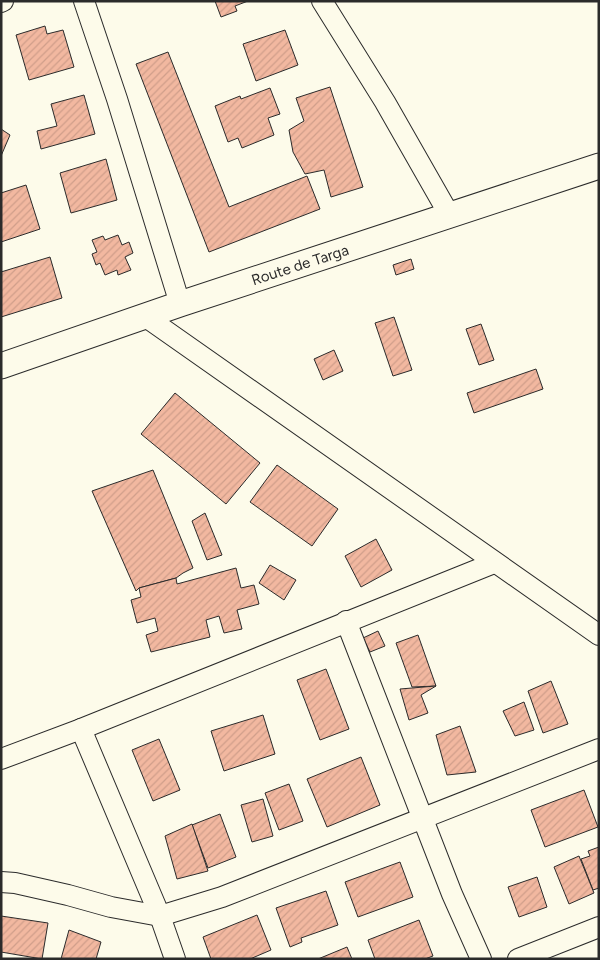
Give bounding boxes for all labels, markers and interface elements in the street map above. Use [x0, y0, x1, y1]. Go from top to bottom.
street label: Route de Targa [249, 241, 351, 289]

